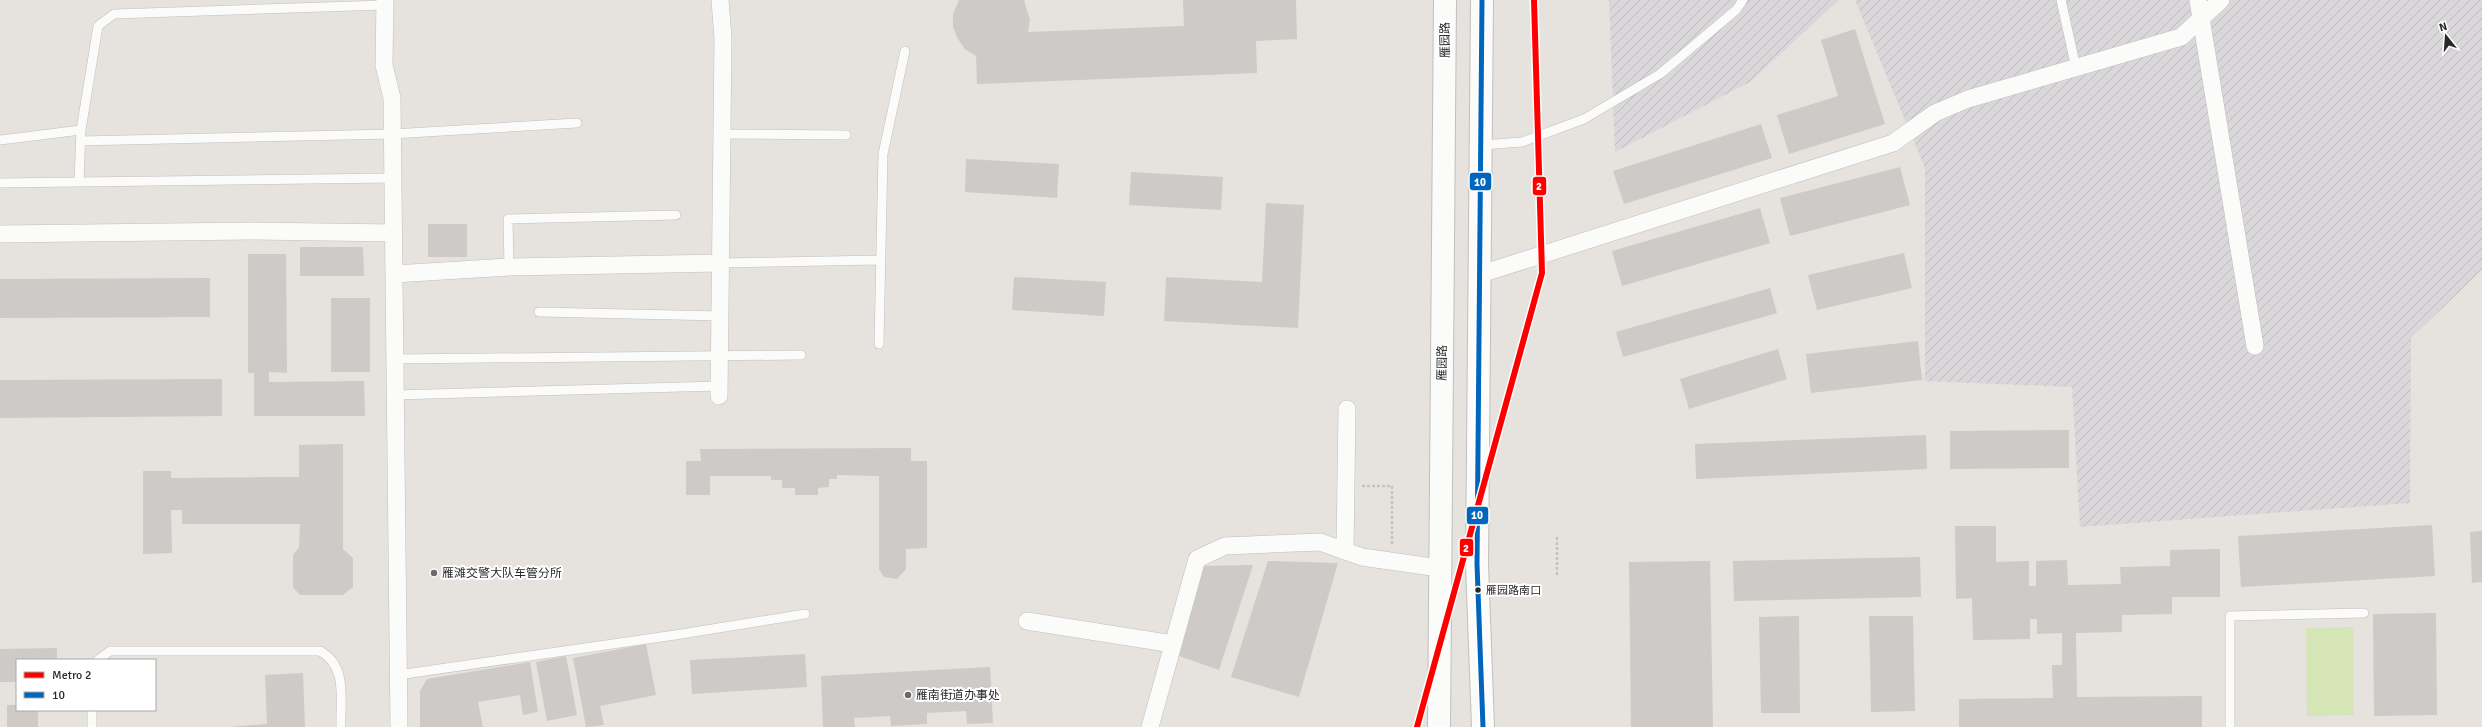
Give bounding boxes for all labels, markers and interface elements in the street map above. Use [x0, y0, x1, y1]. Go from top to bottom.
north arrow [2426, 16, 2466, 56]
text: N [2438, 20, 2449, 34]
street label: 雁园路 [1438, 22, 1453, 58]
line badge: 10 [1469, 172, 1492, 191]
text: 10 [1474, 176, 1486, 189]
line badge: 2 [1532, 176, 1547, 196]
text: 2 [1536, 180, 1542, 193]
street label: 雁园路 [1435, 345, 1450, 381]
line badge: 10 [1466, 506, 1489, 525]
text: 10 [1471, 509, 1483, 522]
line badge: 2 [1459, 538, 1474, 557]
text: 2 [1463, 542, 1469, 555]
place label: 雁滩交警大队车管分所 [442, 566, 562, 581]
marker: 雁滩交警大队车管分所 [429, 568, 439, 578]
place label: 雁园路南口 [1486, 584, 1541, 597]
marker: 雁园路南口 [1473, 585, 1483, 595]
legend [16, 659, 156, 711]
text: Metro 2 [52, 668, 91, 683]
text: 10 [52, 688, 65, 703]
place label: 雁南街道办事处 [916, 688, 1000, 703]
marker: 雁南街道办事处 [903, 690, 913, 700]

